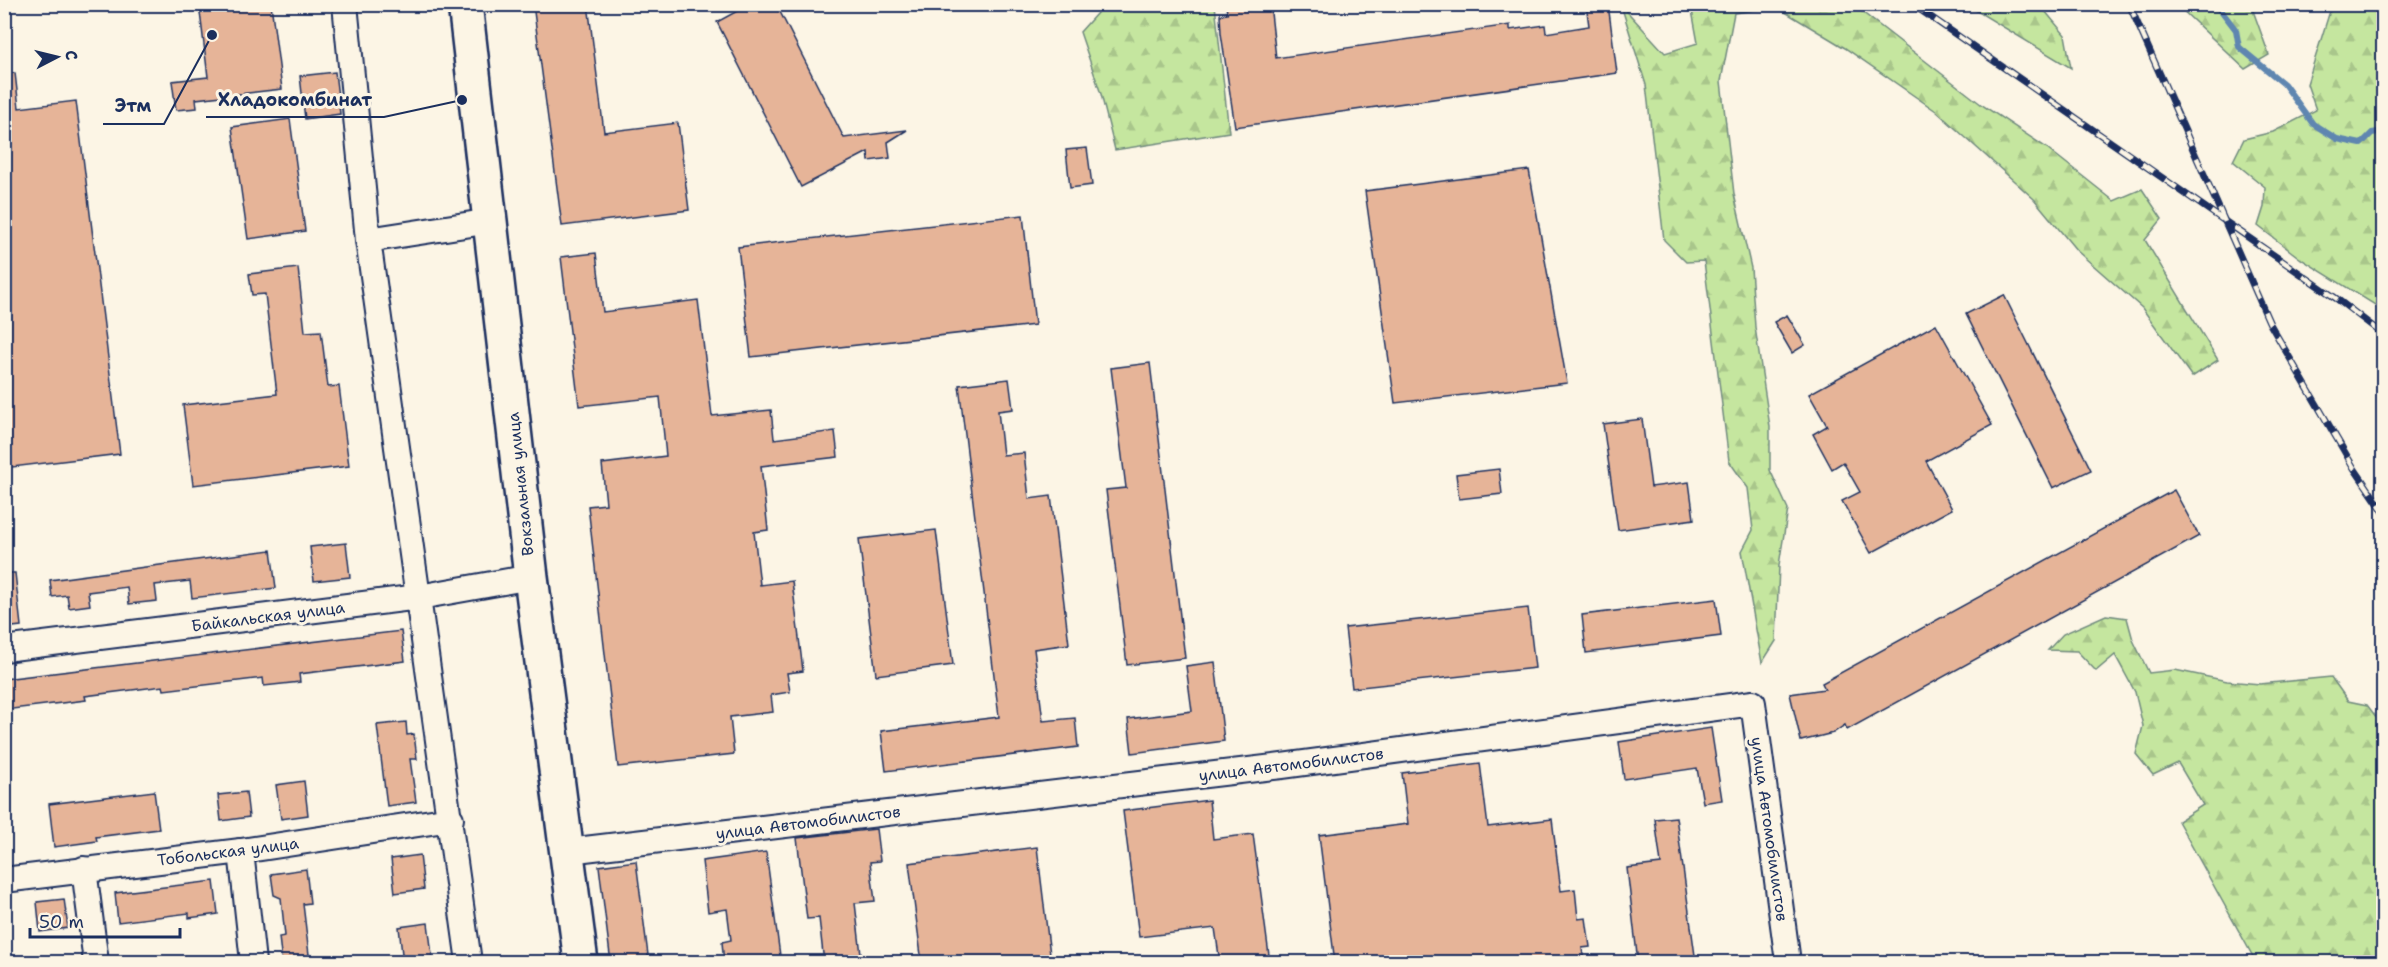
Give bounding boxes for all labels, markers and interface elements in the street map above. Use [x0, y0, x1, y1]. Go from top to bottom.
north arrow [27, 27, 87, 87]
text: С [60, 49, 82, 62]
callout: Хладокомбинат [206, 81, 384, 117]
callout: Этм [103, 88, 164, 124]
text: Хладокомбинат [218, 88, 372, 112]
text: Этм [115, 94, 151, 118]
street label: Вокзальная улица [503, 411, 538, 557]
street label: Байкальская улица [190, 597, 346, 636]
street label: улица Автомобилистов [1746, 736, 1793, 923]
street label: улица Автомобилистов [1197, 743, 1385, 786]
street label: улица Автомобилистов [714, 801, 902, 844]
street label: Тобольская улица [156, 832, 300, 871]
scale bar [30, 901, 180, 939]
text: 50 m [39, 910, 84, 934]

